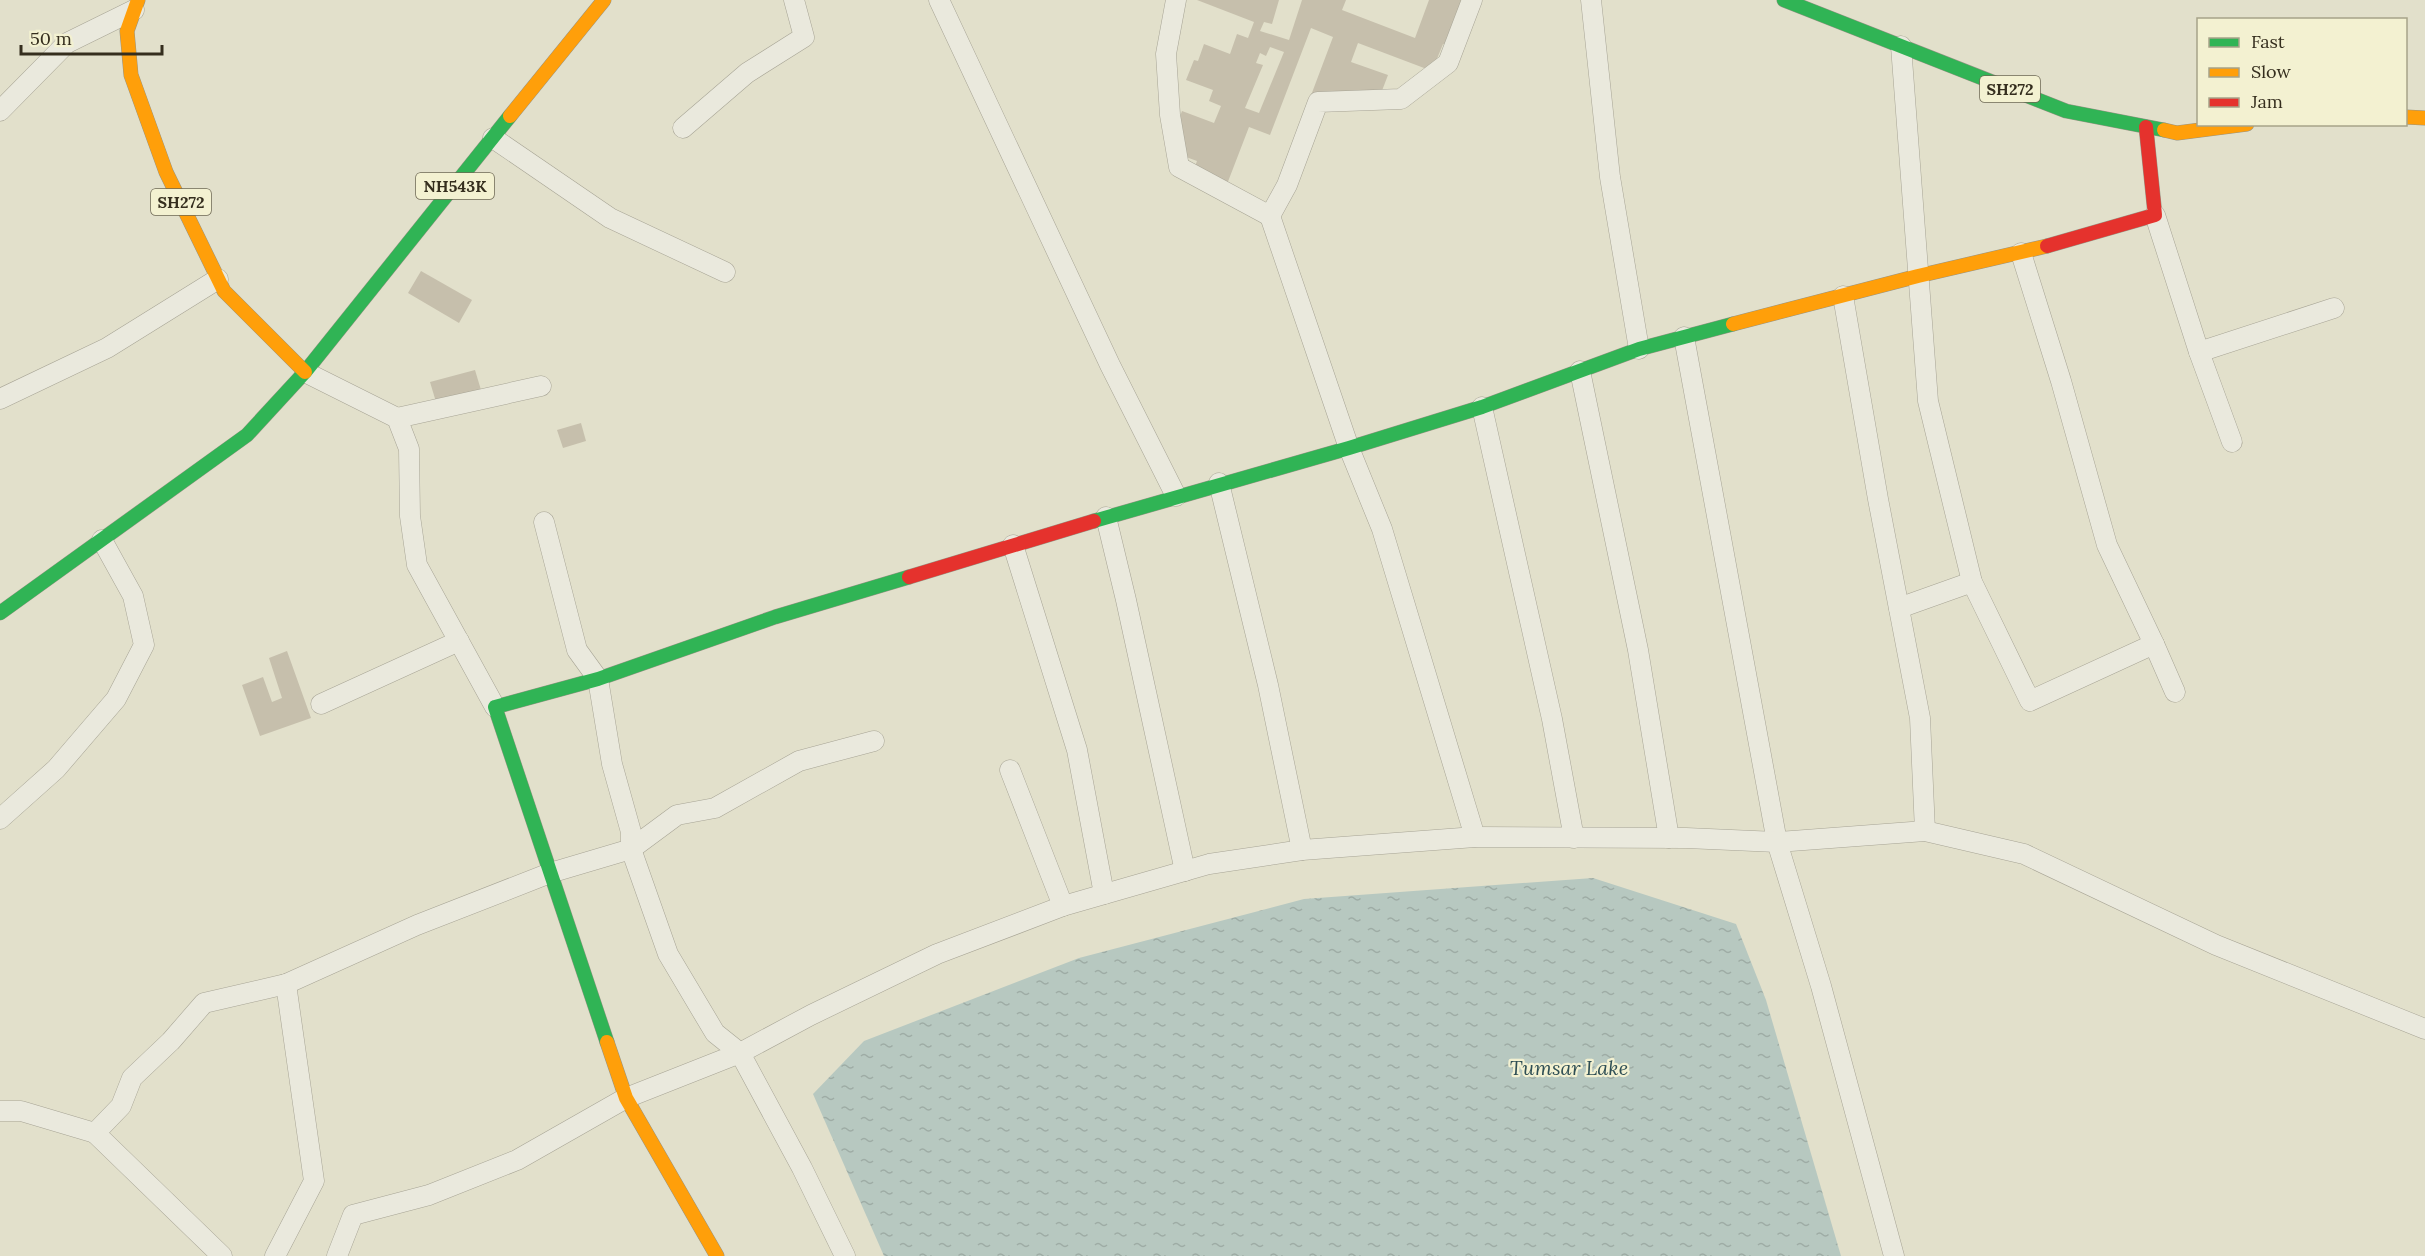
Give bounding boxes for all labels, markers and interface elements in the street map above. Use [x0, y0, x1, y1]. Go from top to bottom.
scale bar [21, 18, 162, 56]
legend [2197, 18, 2407, 126]
text: 50 m [30, 27, 72, 50]
text: Fast [2251, 30, 2285, 53]
text: Slow [2251, 60, 2291, 83]
road number: SH272 [1980, 76, 2040, 102]
text: Jam [2250, 90, 2283, 113]
road number: NH543K [416, 173, 494, 199]
road number: SH272 [151, 189, 211, 215]
water label: Tumsar Lake [1510, 1055, 1628, 1080]

